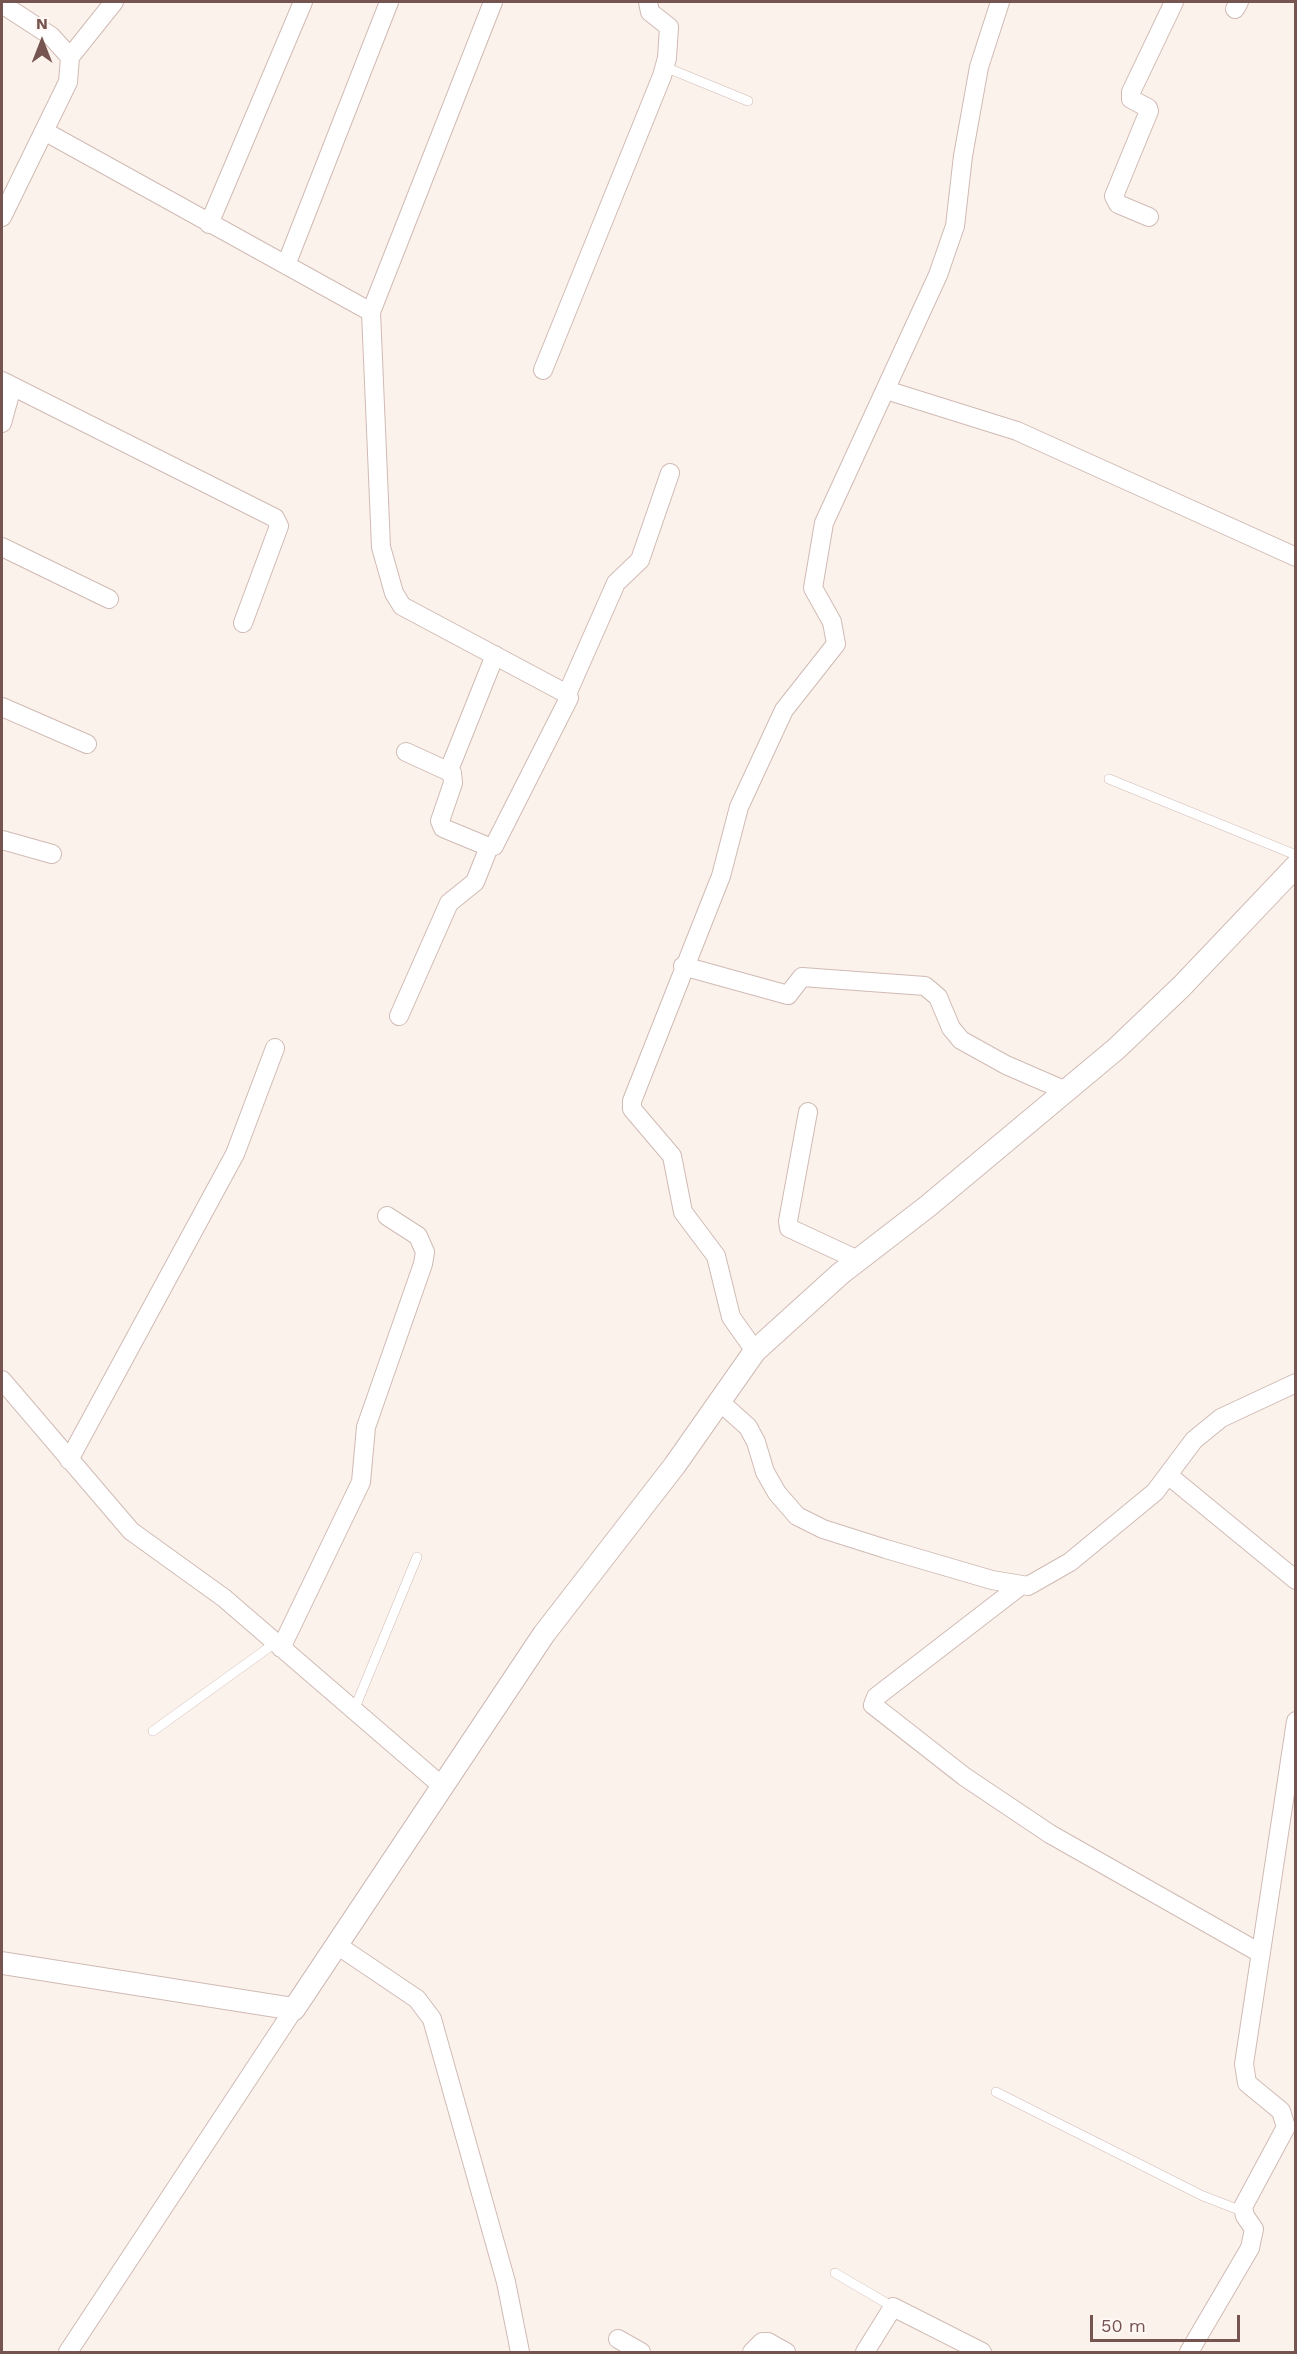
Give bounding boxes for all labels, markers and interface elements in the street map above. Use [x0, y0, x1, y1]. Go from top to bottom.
north arrow [12, 12, 72, 72]
text: N [36, 14, 48, 33]
scale bar [1093, 2303, 1243, 2341]
text: 50 m [1101, 2315, 1146, 2336]

